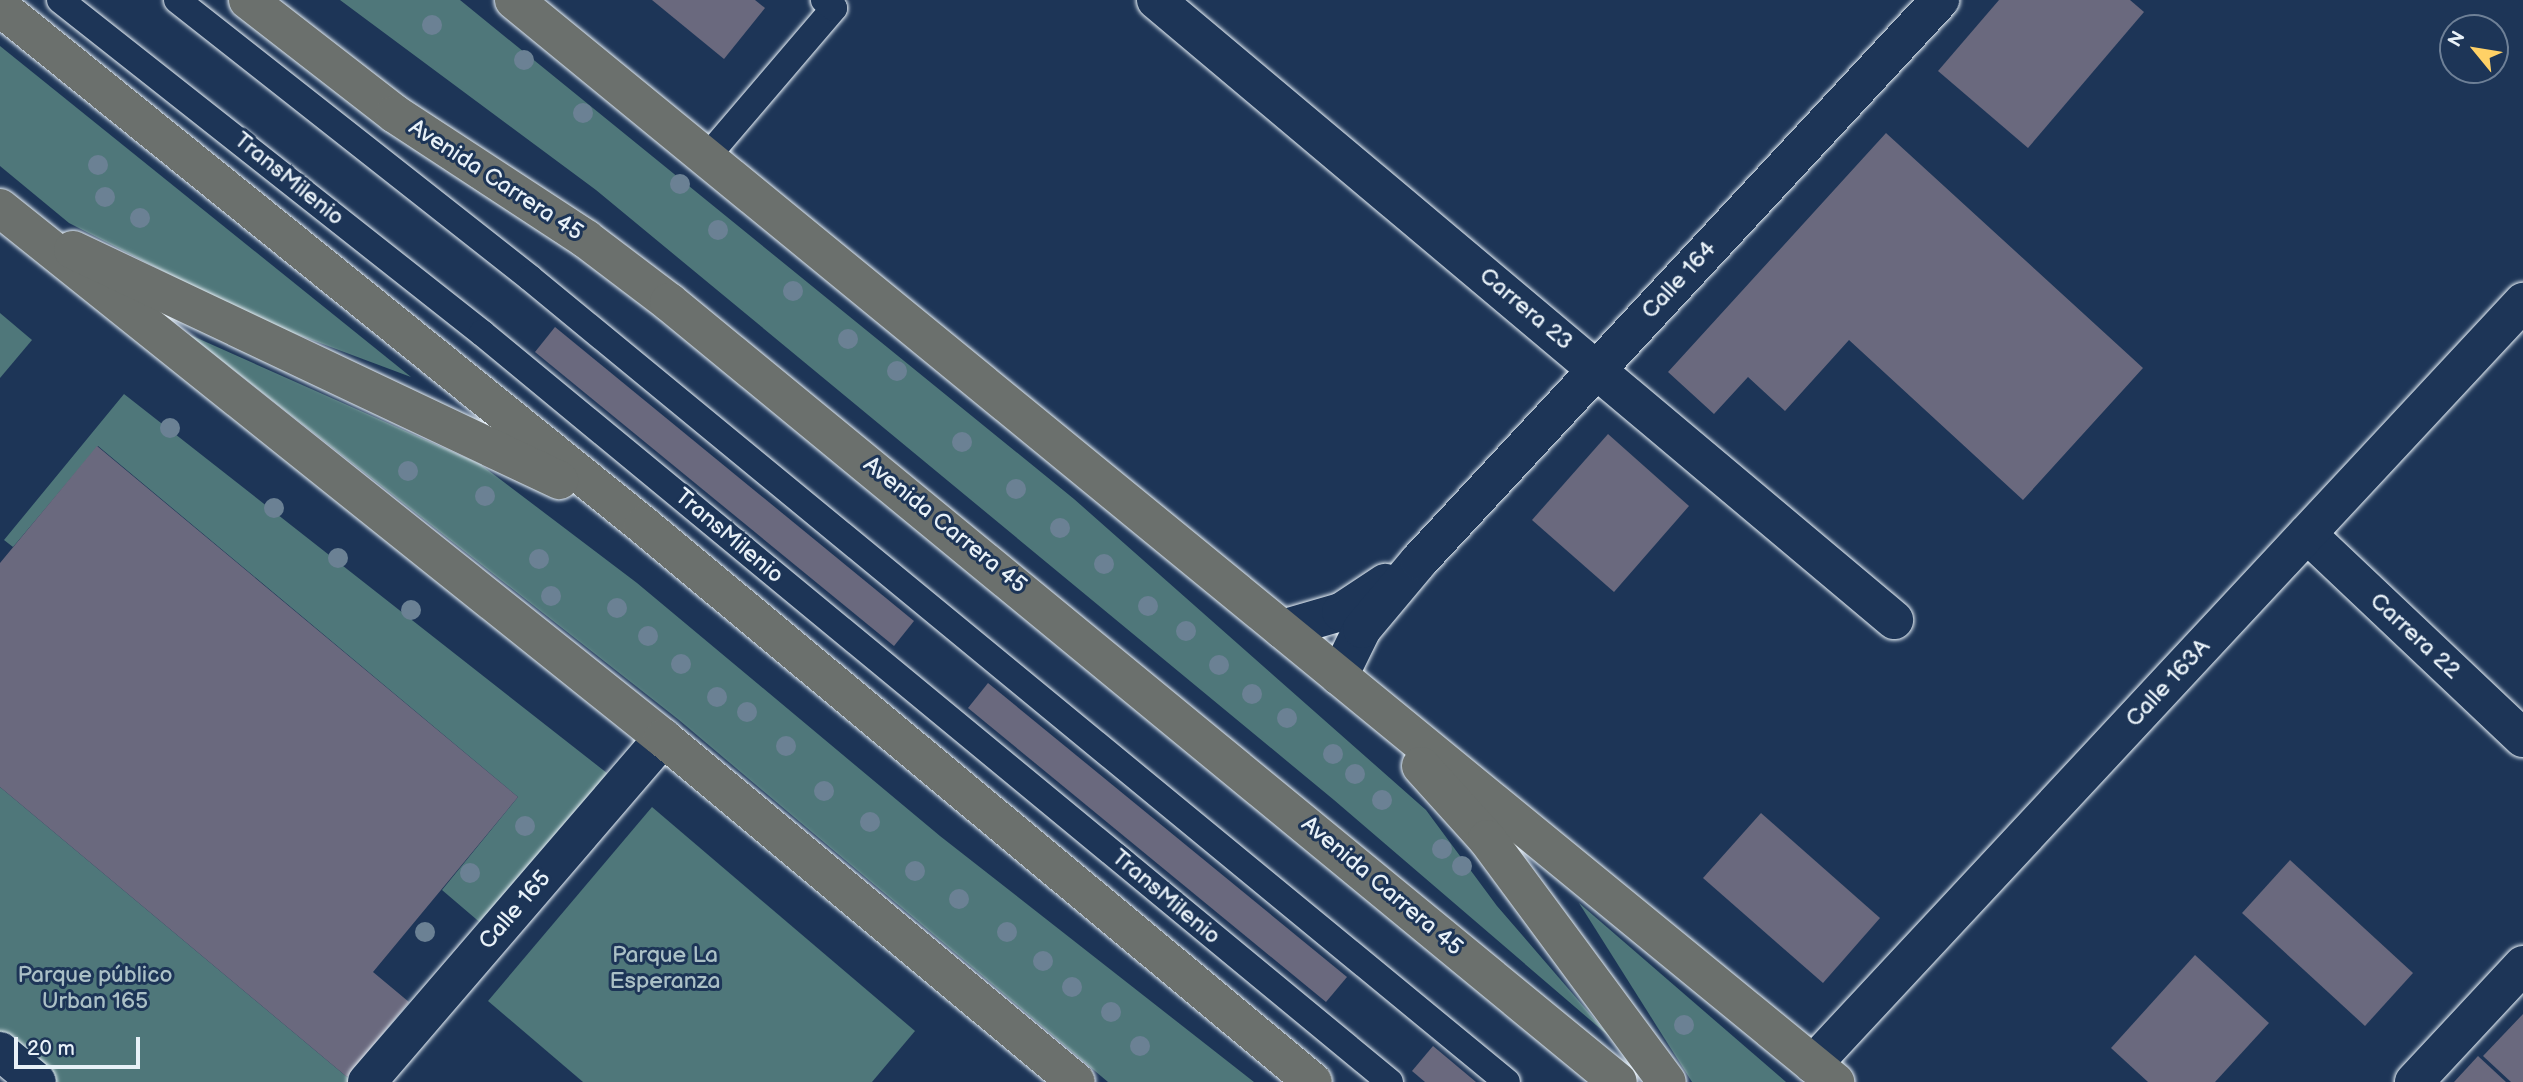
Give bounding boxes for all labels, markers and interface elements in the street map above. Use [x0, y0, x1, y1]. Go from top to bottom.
north arrow [2439, 14, 2509, 84]
text: N [2444, 27, 2471, 51]
street label: Avenida Carrera 45 [404, 113, 588, 247]
street label: TransMilenio [229, 126, 349, 232]
street label: Calle 164 [1636, 235, 1722, 325]
street label: Carrera 23 [1474, 262, 1578, 356]
street label: Avenida Carrera 45 [858, 451, 1032, 599]
street label: TransMilenio [669, 483, 789, 589]
street label: Carrera 22 [2364, 587, 2466, 685]
street label: Calle 163A [2120, 633, 2216, 733]
street label: Avenida Carrera 45 [1296, 810, 1468, 962]
street label: TransMilenio [1106, 844, 1226, 950]
street label: Calle 165 [473, 865, 557, 955]
park label: Parque La Esperanza [609, 941, 721, 995]
park label: Parque público Urban 165 [18, 961, 172, 1015]
scale bar [18, 1023, 144, 1066]
text: 20 m [27, 1036, 75, 1061]

